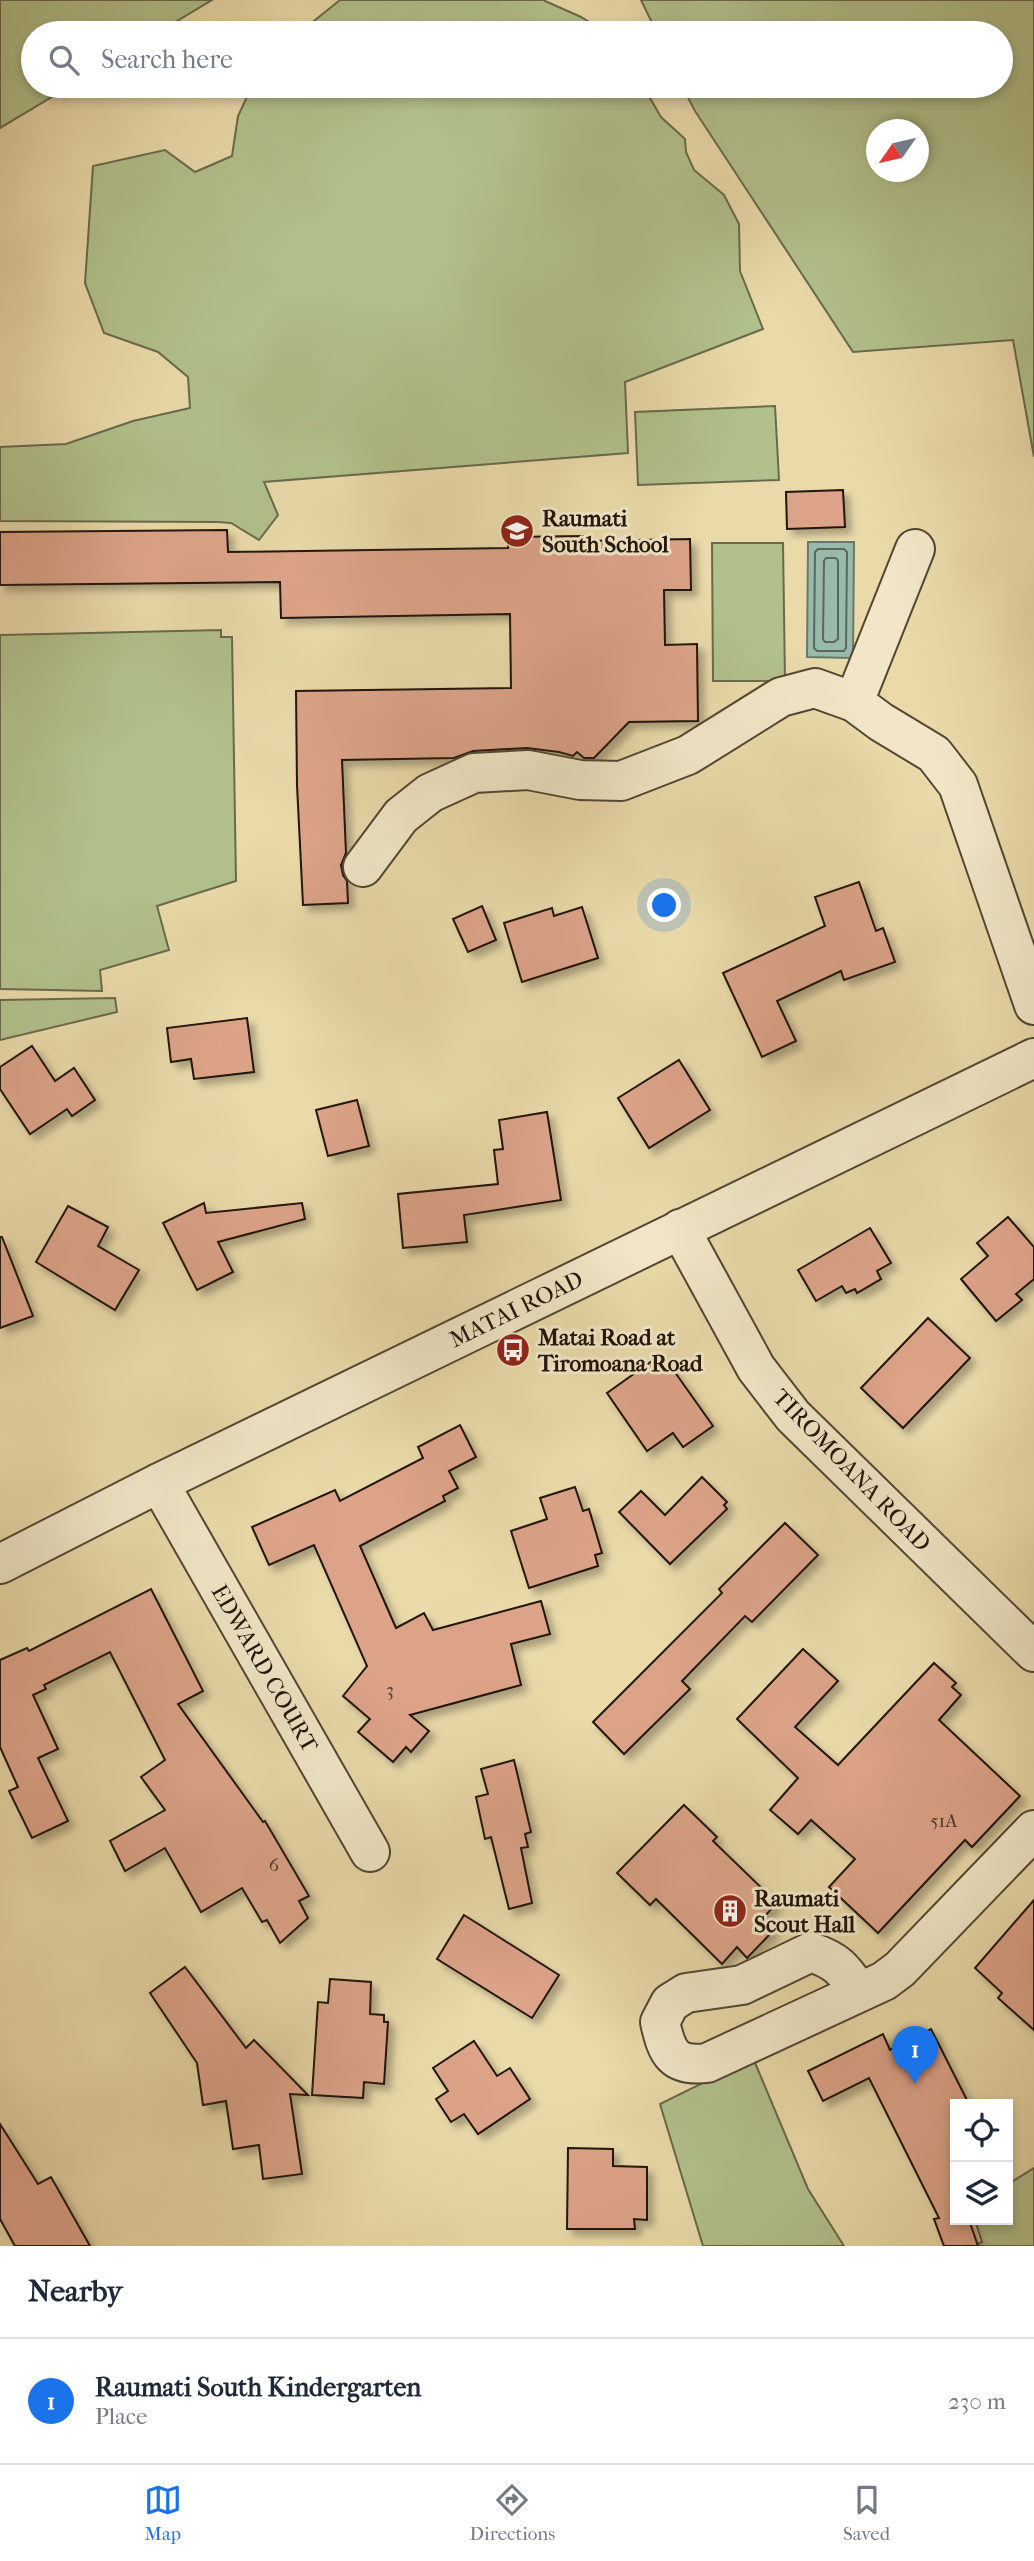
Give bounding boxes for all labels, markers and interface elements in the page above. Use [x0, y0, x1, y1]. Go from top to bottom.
search box [21, 21, 1013, 98]
icon: search [45, 41, 83, 79]
text: Search here [101, 44, 233, 75]
north arrow [866, 119, 929, 182]
place label: Raumati South School [542, 505, 669, 558]
school or university icon: Raumati South School [498, 512, 536, 550]
your location [647, 888, 681, 922]
street label: MATAI ROAD [445, 1265, 587, 1353]
place label: Matai Road at Tiromoana Road [537, 1324, 704, 1377]
bus stop icon: Matai Road at Tiromoana Road [494, 1331, 532, 1369]
street label: TIROMOANA ROAD [767, 1384, 936, 1557]
street label: EDWARD COURT [206, 1580, 324, 1757]
house number: 3 [386, 1679, 394, 1701]
house number: 51A [930, 1810, 958, 1832]
house number: 6 [269, 1854, 280, 1876]
place label: Raumati Scout Hall [754, 1885, 856, 1938]
building icon: Raumati Scout Hall [711, 1892, 749, 1930]
pin: 1 [892, 2026, 938, 2084]
map controls [950, 2099, 1013, 2225]
button: locate [950, 2099, 1013, 2162]
button: layers [950, 2162, 1013, 2225]
text: Nearby [28, 2274, 123, 2309]
text: Raumati South Kindergarten [95, 2372, 421, 2403]
text: 1 [47, 2388, 55, 2415]
text: 230 m [948, 2388, 1006, 2415]
text: Place [95, 2403, 147, 2430]
tab: Map [144, 2481, 182, 2545]
tab: Directions [470, 2481, 555, 2545]
tab: Saved [843, 2481, 890, 2545]

